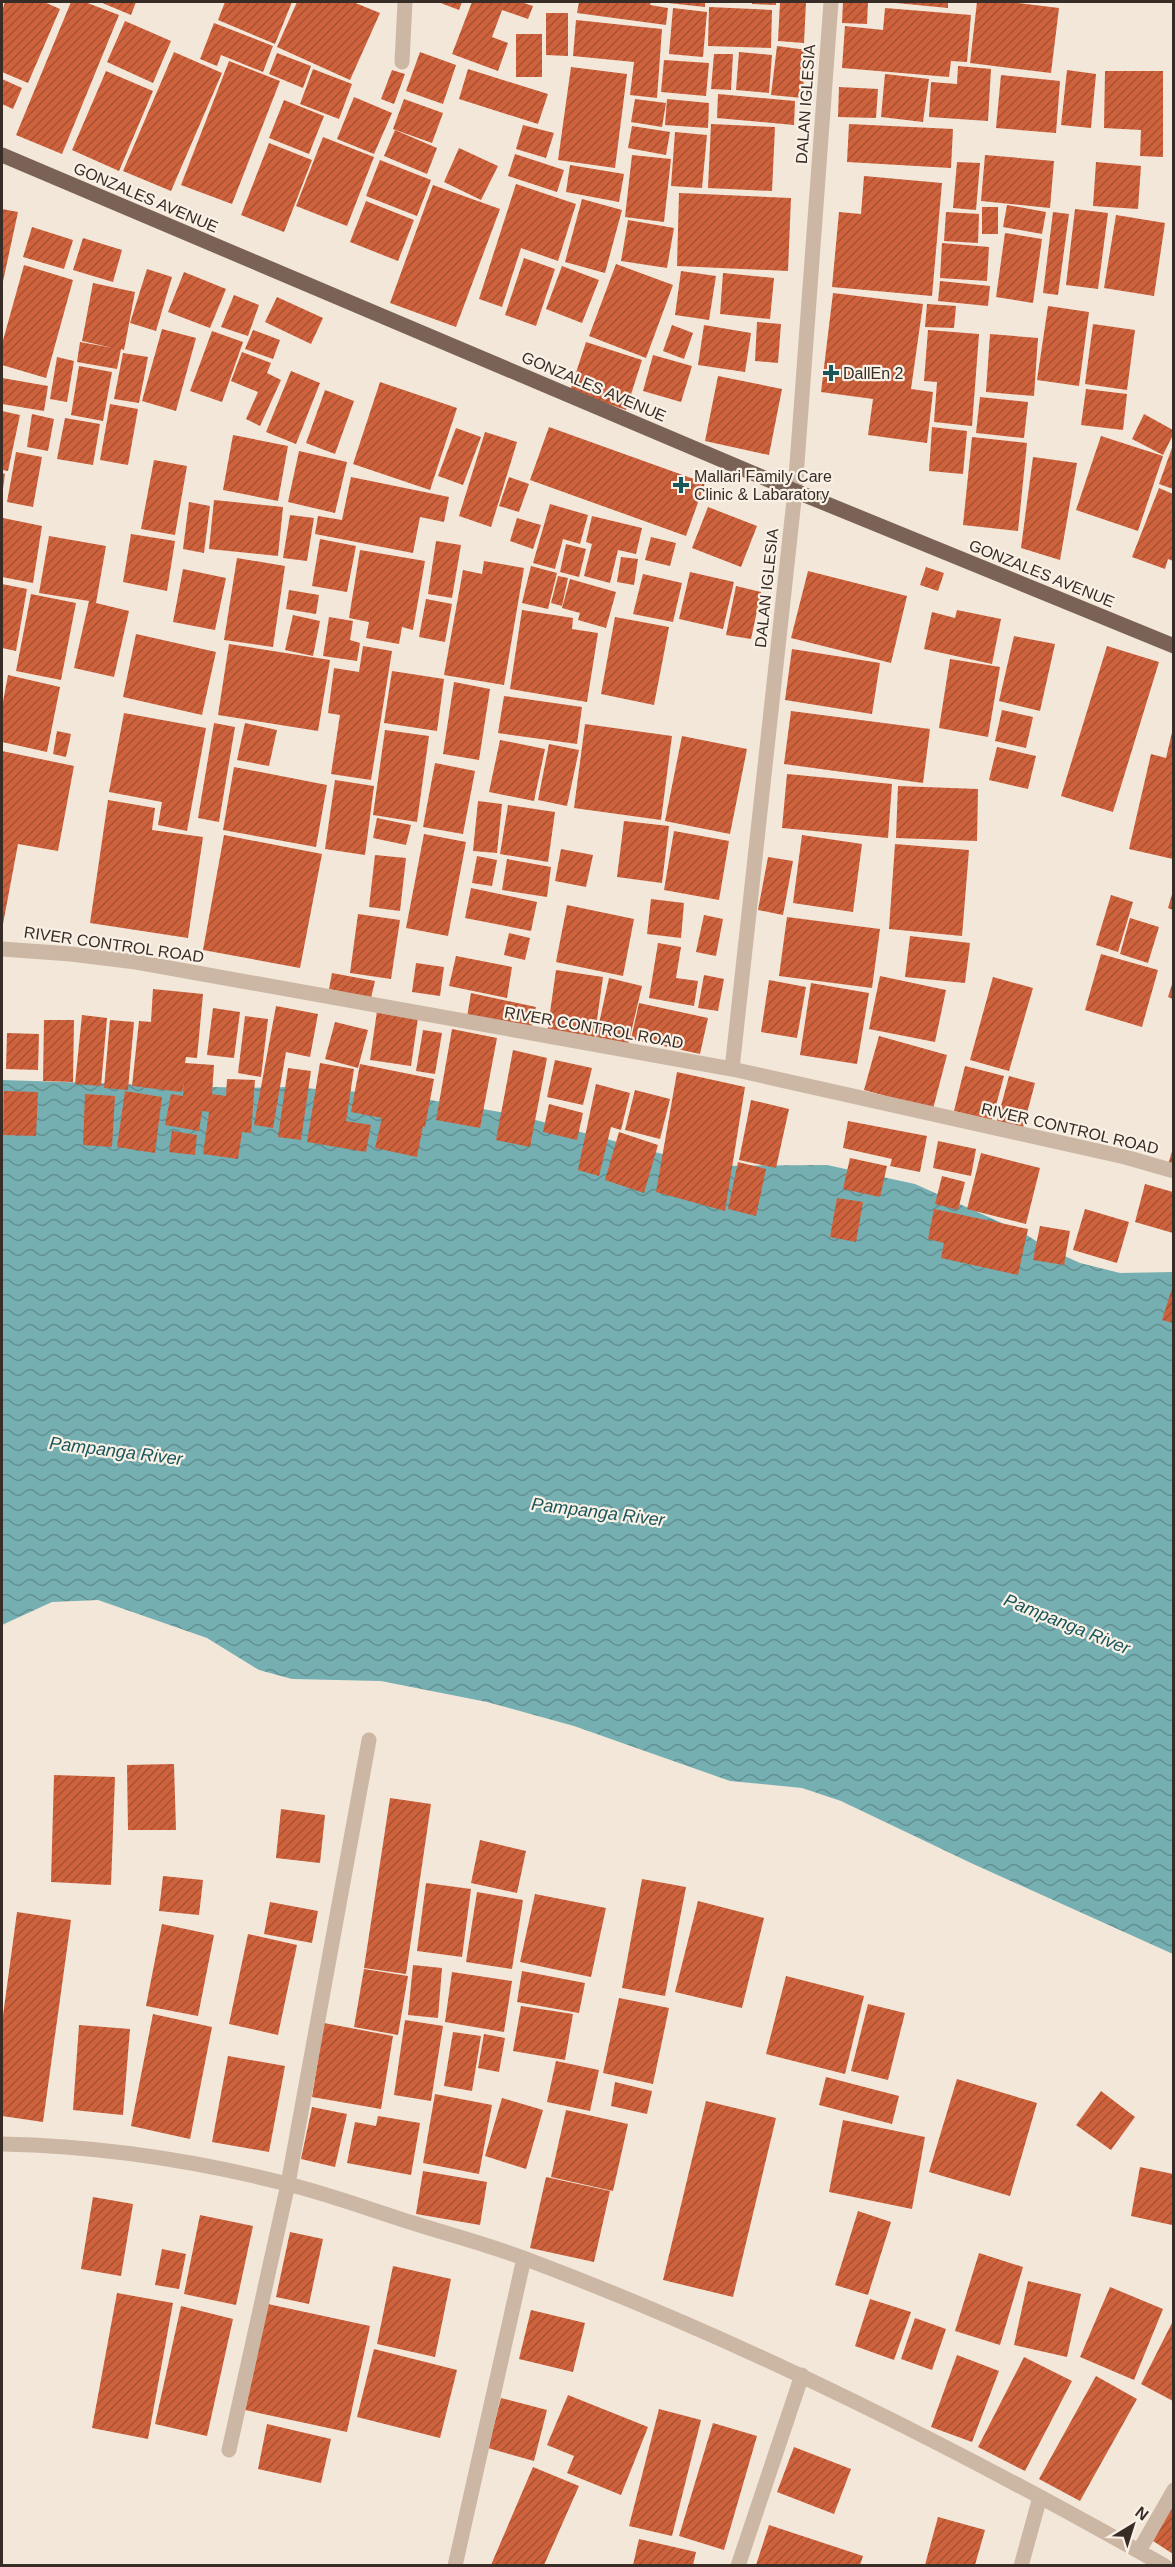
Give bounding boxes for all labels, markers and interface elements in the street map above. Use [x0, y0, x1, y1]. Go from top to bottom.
street label: DALAN IGLESIA [793, 43, 818, 165]
street label: GONZALES AVENUE [71, 159, 221, 236]
street label: GONZALES AVENUE [519, 348, 669, 425]
place label: DallEn 2 [843, 365, 904, 382]
marker: DallEn 2 [824, 366, 838, 380]
place label: Mallari Family Care Clinic & Labaratory [694, 468, 832, 503]
marker: Mallari Family Care Clinic & Labaratory [672, 476, 690, 494]
street label: DALAN IGLESIA [752, 527, 781, 649]
street label: GONZALES AVENUE [967, 536, 1117, 610]
street label: RIVER CONTROL ROAD [23, 923, 205, 966]
street label: RIVER CONTROL ROAD [503, 1003, 685, 1052]
street label: RIVER CONTROL ROAD [979, 1100, 1160, 1157]
water label: Pampanga River [48, 1433, 185, 1469]
water label: Pampanga River [530, 1494, 667, 1530]
water label: Pampanga River [1001, 1590, 1134, 1659]
north arrow [1103, 2495, 1163, 2555]
text: N [1132, 2503, 1152, 2524]

